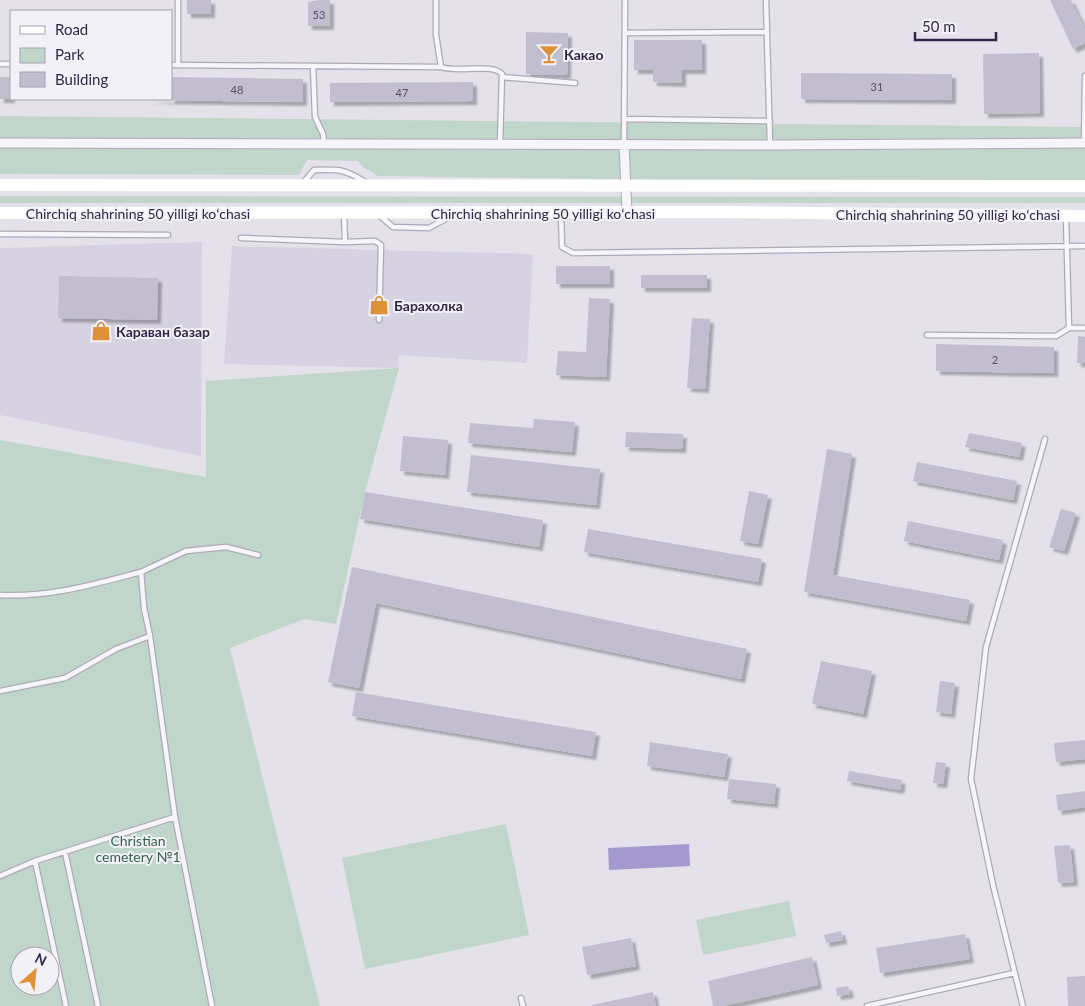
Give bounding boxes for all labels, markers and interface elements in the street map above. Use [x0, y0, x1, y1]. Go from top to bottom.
house number: 53 [313, 8, 325, 21]
legend [10, 10, 172, 100]
scale bar [915, 10, 996, 42]
text: 50 m [922, 17, 956, 35]
text: Road [55, 20, 88, 38]
bar icon: Какао [538, 43, 560, 65]
text: Park [55, 45, 85, 63]
place label: Какао [564, 46, 604, 63]
text: Building [55, 70, 108, 88]
house number: 31 [871, 80, 883, 93]
house number: 48 [231, 83, 243, 96]
house number: 47 [396, 86, 408, 99]
street label: Chirchiq shahrining 50 yilligi koʻchasi [26, 205, 250, 222]
street label: Chirchiq shahrining 50 yilligi koʻchasi [431, 205, 655, 222]
street label: Chirchiq shahrining 50 yilligi koʻchasi [836, 206, 1060, 223]
shop icon: Барахолка [368, 294, 390, 316]
place label: Барахолка [394, 297, 463, 314]
shop icon: Караван базар [90, 320, 112, 342]
place label: Караван базар [116, 323, 210, 340]
house number: 2 [992, 353, 998, 366]
park label: Christian cemetery №1 [95, 832, 181, 865]
north arrow [10, 946, 60, 996]
text: N [32, 949, 50, 969]

